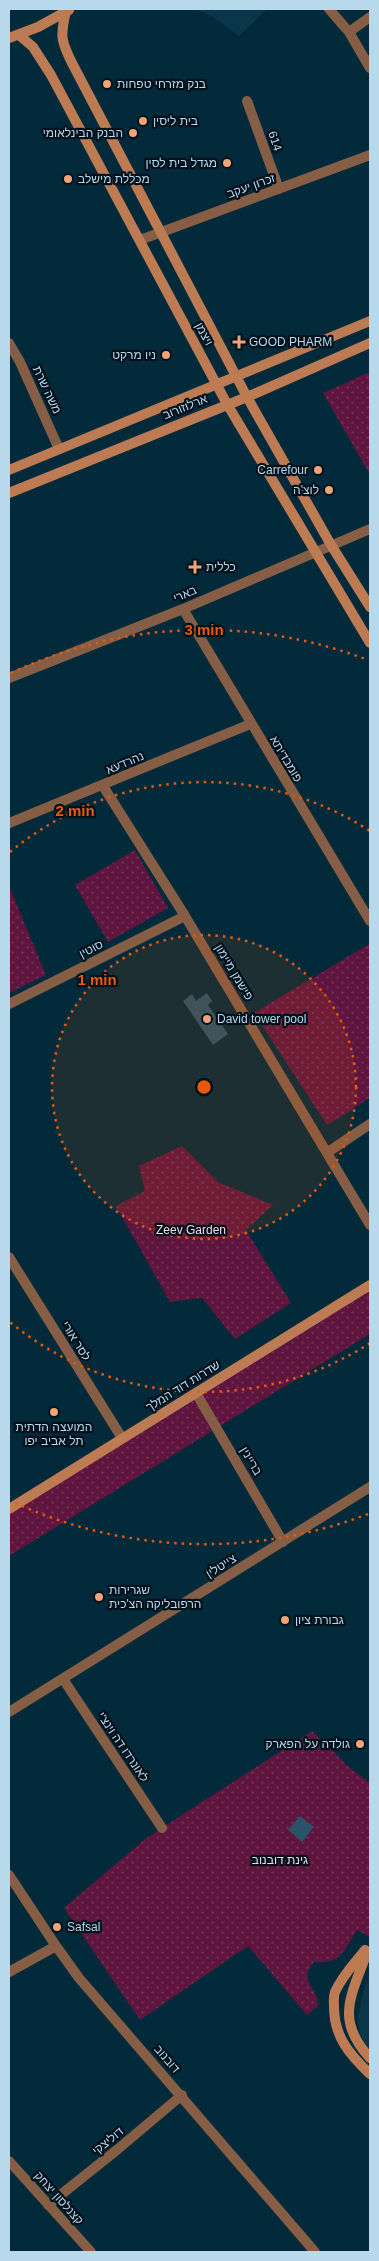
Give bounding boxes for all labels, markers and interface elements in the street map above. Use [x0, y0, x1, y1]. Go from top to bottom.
place label: בנק מזרחי טפחות [117, 77, 206, 91]
marker: בנק מזרחי טפחות [101, 78, 113, 90]
place label: בית ליסין [153, 114, 198, 128]
marker: בית ליסין [137, 115, 149, 127]
place label: הבנק הבינלאומי [43, 126, 123, 140]
marker: הבנק הבינלאומי [127, 127, 139, 139]
street label: 614 [265, 129, 285, 153]
place label: מגדל בית לסין [145, 156, 217, 170]
marker: מגדל בית לסין [221, 157, 233, 169]
street label: זכרון יעקב [225, 171, 277, 201]
place label: מכללת מישלב [78, 172, 150, 186]
marker: מכללת מישלב [62, 173, 74, 185]
street label: ויצמן [192, 320, 216, 348]
place label: GOOD PHARM [249, 335, 332, 349]
marker: GOOD PHARM [233, 336, 245, 348]
place label: ניו מרקט [112, 348, 156, 362]
marker: ניו מרקט [160, 349, 172, 361]
street label: משה שרת [30, 364, 64, 416]
street label: ארלוזורוב [161, 392, 210, 422]
place label: Carrefour [257, 463, 308, 477]
marker: Carrefour [312, 464, 324, 476]
place label: לוצ'ה [293, 483, 319, 497]
marker: לוצ'ה [323, 484, 335, 496]
marker: כללית [188, 560, 202, 574]
place label: כללית [206, 560, 236, 574]
street label: בארי [171, 583, 199, 605]
text: 3 min [184, 621, 224, 638]
street label: פומבדיתא [267, 733, 305, 785]
street label: נהרדעא [104, 749, 146, 777]
text: 2 min [55, 802, 95, 819]
street label: סוטין [77, 937, 105, 961]
street label: פישמן מיימון [212, 942, 256, 1002]
text: 1 min [77, 971, 117, 988]
place label: David tower pool [217, 1012, 306, 1026]
marker: David tower pool [201, 1013, 213, 1025]
centre of rings [195, 1078, 213, 1096]
park label: Zeev Garden [156, 1223, 226, 1237]
street label: לסר אורי [58, 1319, 94, 1363]
street label: שדרות דוד המלך [143, 1358, 223, 1414]
marker: המועצה הדתית תל אביב יפו [48, 1406, 60, 1418]
place label: המועצה הדתית תל אביב יפו [16, 1420, 92, 1448]
street label: בריינין [237, 1444, 265, 1478]
street label: צייטלין [203, 1551, 239, 1581]
place label: שגרירות הרפובליקה הצ'כית [109, 1583, 201, 1611]
marker: שגרירות הרפובליקה הצ'כית [93, 1591, 105, 1603]
place label: גבורת ציון [295, 1613, 344, 1627]
marker: גבורת ציון [279, 1614, 291, 1626]
street label: לאונרדו דה וינצ'י [94, 1709, 152, 1785]
place label: גולדה על הפארק [266, 1737, 350, 1751]
marker: גולדה על הפארק [354, 1738, 366, 1750]
park label: גינת דובנוב [252, 1853, 308, 1867]
place label: Safsal [67, 1920, 100, 1934]
marker: Safsal [51, 1921, 63, 1933]
street label: דובנוב [151, 2042, 183, 2076]
street label: דוליצקי [90, 2124, 127, 2158]
street label: קצנלסון יצחק [32, 2169, 86, 2227]

